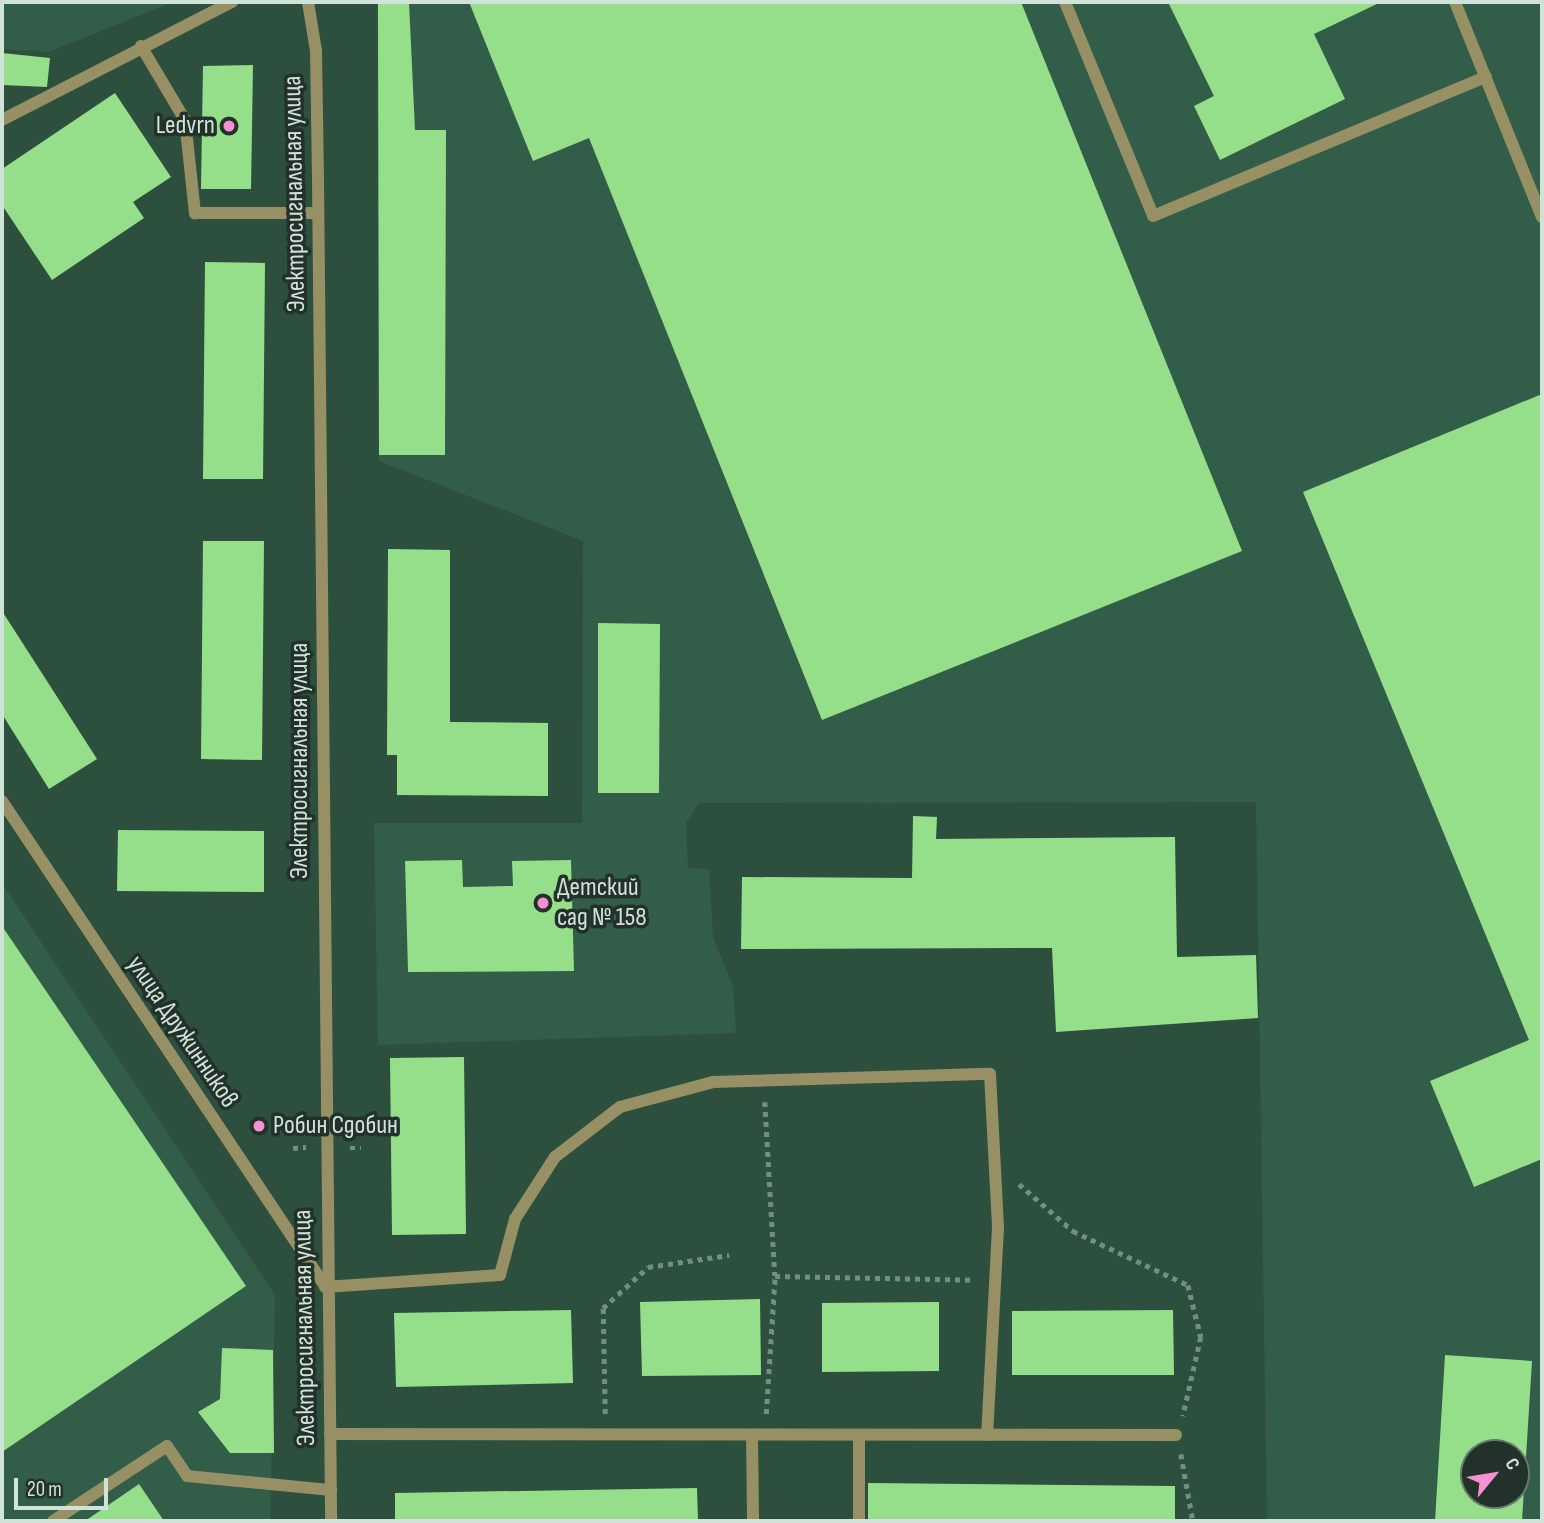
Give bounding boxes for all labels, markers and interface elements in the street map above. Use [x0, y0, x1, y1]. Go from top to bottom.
street label: Электросигнальная улица [277, 75, 313, 313]
place label: Ledvrn [156, 110, 215, 142]
marker: Ledvrn [221, 118, 237, 134]
street label: Электросигнальная улица [284, 643, 316, 879]
place label: Детский сад № 158 [557, 872, 647, 934]
marker: Детский сад № 158 [535, 895, 551, 911]
street label: улица Дружинников [120, 950, 244, 1114]
place label: Робин Сдобин [273, 1110, 398, 1142]
marker: Робин Сдобин [251, 1118, 267, 1134]
street label: Электросигнальная улица [287, 1209, 323, 1447]
north arrow [1460, 1439, 1530, 1509]
text: С [1499, 1454, 1524, 1474]
scale bar [18, 1464, 112, 1508]
text: 20 m [27, 1477, 62, 1502]

